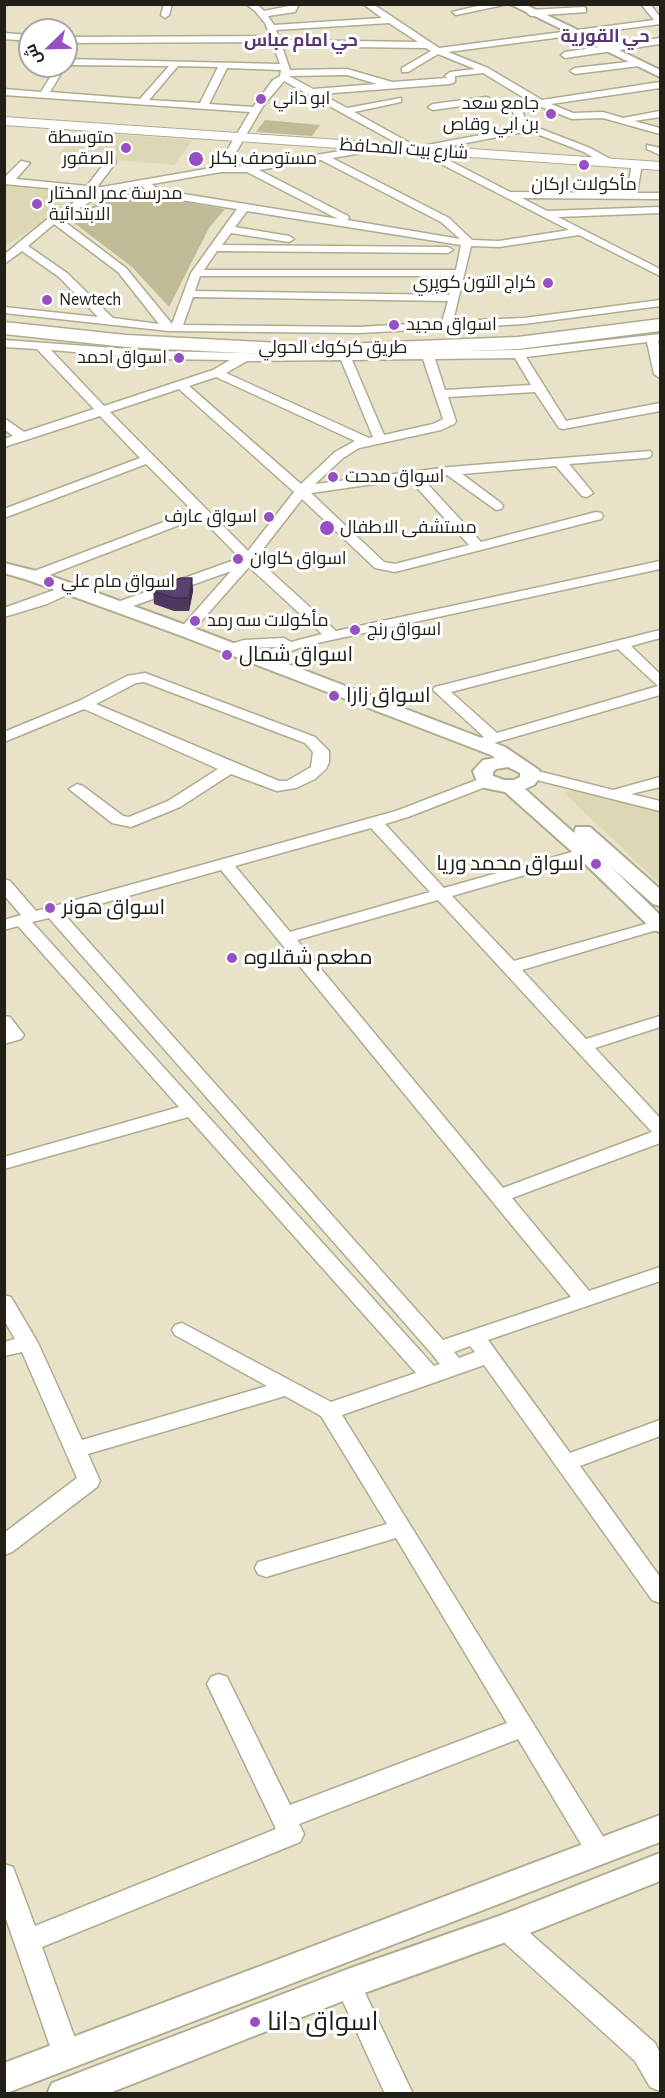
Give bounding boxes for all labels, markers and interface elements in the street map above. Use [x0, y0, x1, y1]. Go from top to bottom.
north arrow [18, 18, 78, 78]
district label: حي القورية [560, 26, 650, 48]
district label: حي امام عباس [244, 30, 358, 52]
text: ش [22, 42, 45, 67]
place label: ابو داني [273, 88, 330, 110]
marker: ابو داني [254, 92, 268, 106]
place label: جامع سعد بن ابي وقاص [443, 93, 539, 136]
marker: جامع سعد بن ابي وقاص [544, 107, 558, 121]
place label: متوسطة الصقور [48, 127, 114, 170]
street label: شارع بيت المحافظ [339, 134, 469, 164]
marker: متوسطة الصقور [119, 141, 133, 155]
place label: مستوصف بكلر [210, 148, 317, 170]
marker: مستوصف بكلر [187, 150, 205, 168]
marker: مأكولات اركان [577, 158, 591, 172]
place label: مأكولات اركان [531, 174, 637, 196]
place label: مدرسة عمر المختار الابتدائية [49, 183, 182, 226]
marker: مدرسة عمر المختار الابتدائية [30, 197, 44, 211]
place label: كراج التون كوپري [413, 272, 536, 294]
marker: كراج التون كوپري [541, 276, 555, 290]
place label: Newtech [59, 289, 121, 311]
marker: Newtech [40, 293, 54, 307]
place label: اسواق مجيد [406, 314, 497, 336]
marker: اسواق مجيد [387, 318, 401, 332]
street label: طريق كركوك الحولي [259, 337, 407, 359]
place label: اسواق احمد [77, 347, 167, 369]
marker: اسواق احمد [172, 351, 186, 365]
place label: اسواق مدحت [345, 466, 444, 488]
marker: اسواق مدحت [326, 470, 340, 484]
place label: اسواق عارف [164, 506, 257, 528]
marker: اسواق عارف [262, 510, 276, 524]
place label: مستشفى الاطفال [340, 517, 477, 539]
marker: مستشفى الاطفال [318, 519, 336, 537]
place label: اسواق كاوان [250, 548, 347, 570]
marker: اسواق كاوان [231, 552, 245, 566]
place label: اسواق مام علي [61, 571, 175, 593]
marker: اسواق مام علي [42, 575, 56, 589]
place label: مأكولات سه رمد [207, 610, 328, 632]
marker: مأكولات سه رمد [188, 614, 202, 628]
place label: اسواق رنج [367, 619, 441, 641]
marker: اسواق رنج [348, 623, 362, 637]
place label: اسواق شمال [239, 642, 353, 668]
marker: اسواق شمال [220, 648, 234, 662]
place label: اسواق زارا [346, 683, 431, 709]
marker: اسواق زارا [327, 689, 341, 703]
place label: اسواق محمد وريا [436, 851, 584, 877]
marker: اسواق محمد وريا [589, 857, 603, 871]
place label: اسواق هونر [62, 895, 165, 921]
marker: اسواق هونر [43, 901, 57, 915]
place label: مطعم شقلاوه [244, 945, 372, 971]
marker: مطعم شقلاوه [225, 951, 239, 965]
place label: اسواق دانا [267, 2006, 378, 2038]
marker: اسواق دانا [248, 2015, 262, 2029]

